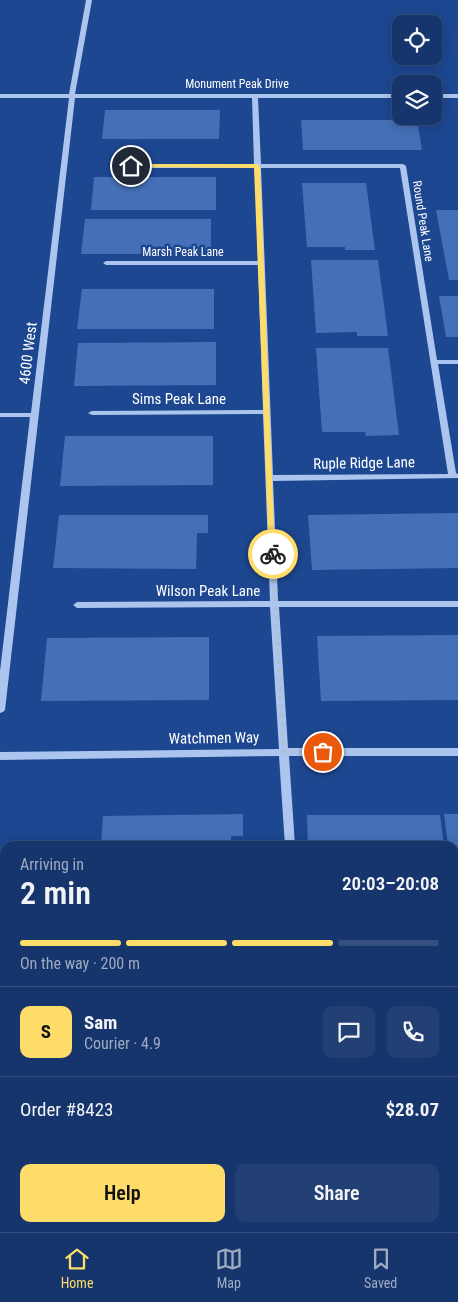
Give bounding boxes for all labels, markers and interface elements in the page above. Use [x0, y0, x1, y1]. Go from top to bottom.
map controls [392, 15, 442, 125]
button: locate [392, 15, 442, 65]
button: layers [392, 75, 442, 125]
street label: Monument Peak Drive [185, 77, 289, 91]
pin [110, 145, 152, 187]
icon: home [117, 152, 145, 180]
street label: Round Peak Lane [410, 180, 436, 263]
street label: Marsh Peak Lane [142, 245, 224, 259]
street label: 4600 West [15, 321, 41, 385]
street label: Sims Peak Lane [132, 390, 226, 408]
street label: Ruple Ridge Lane [313, 453, 415, 473]
courier [248, 529, 298, 579]
icon: bike [259, 540, 287, 568]
street label: Wilson Peak Lane [156, 582, 260, 600]
street label: Watchmen Way [169, 728, 259, 748]
pin [302, 731, 344, 773]
icon: bag [309, 738, 337, 766]
text: Arriving in [20, 855, 84, 874]
text: 20:03–20:08 [342, 872, 439, 895]
text: 2 min [20, 874, 91, 912]
text: On the way · 200 m [20, 954, 140, 973]
button: chat [323, 1006, 375, 1058]
button: phone [387, 1006, 439, 1058]
text: Sam [84, 1011, 117, 1034]
text: S [41, 1020, 51, 1043]
text: Courier · 4.9 [84, 1034, 161, 1053]
text: Order #8423 [20, 1098, 113, 1121]
text: $28.07 [385, 1098, 439, 1121]
button: Help [20, 1164, 225, 1222]
button: Share [235, 1164, 439, 1222]
tab: Home [61, 1245, 93, 1291]
tab: Map [215, 1245, 243, 1291]
tab: Saved [364, 1245, 397, 1291]

